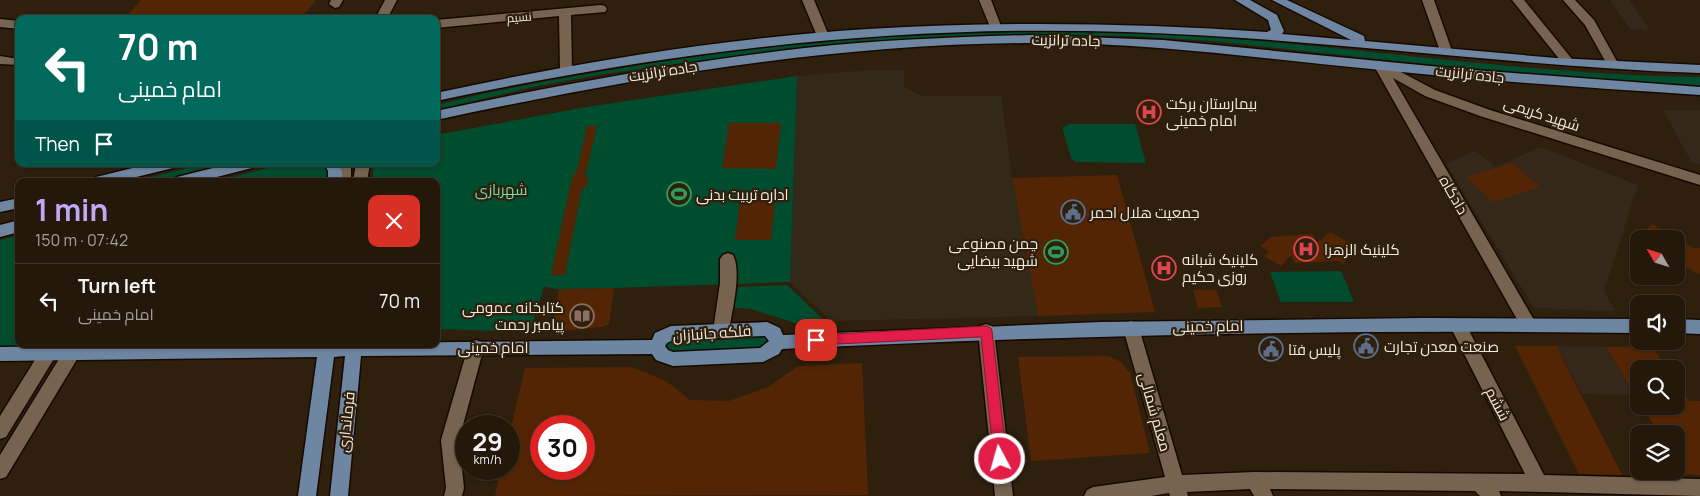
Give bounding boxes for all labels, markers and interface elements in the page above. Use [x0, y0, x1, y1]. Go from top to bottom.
street label: نسيم [506, 7, 532, 27]
text: 70 m [118, 23, 198, 71]
street label: جاده ترانزیت [1031, 29, 1101, 51]
icon: left [35, 35, 100, 100]
street label: جاده ترانزیت [627, 55, 699, 87]
street label: جاده ترانزیت [1435, 60, 1505, 88]
text: امام خمینی [118, 74, 222, 104]
street label: شهید کریمی [1501, 92, 1583, 136]
place label: بیمارستان برکت امام خمینی [1166, 93, 1257, 131]
hospital icon: بیمارستان برکت امام خمینی [1136, 99, 1162, 125]
icon: arrive [90, 130, 118, 158]
text: Then [35, 131, 80, 157]
street label: دادگاه [1434, 172, 1474, 218]
park label: شهربازی [475, 179, 527, 200]
sports icon: اداره تربیت بدنی [666, 181, 692, 207]
place label: اداره تربیت بدنی [696, 184, 789, 205]
text: 1 min [35, 189, 108, 230]
button: close [368, 195, 420, 247]
public building icon: جمعیت هلال احمر [1060, 199, 1086, 225]
place label: جمعیت هلال احمر [1089, 202, 1200, 223]
text: 150 m · 07:42 [35, 229, 128, 251]
north arrow [1630, 230, 1685, 285]
map controls [1630, 230, 1685, 480]
place label: چمن مصنوعی شهید بیضایی [948, 233, 1038, 271]
hospital icon: کلینیک الزهرا [1293, 236, 1319, 262]
sports icon: چمن مصنوعی شهید بیضایی [1043, 239, 1069, 265]
place label: کلینیک الزهرا [1324, 239, 1400, 260]
place label: کلینیک شبانه روزی حکیم [1182, 249, 1258, 287]
hospital icon: کلینیک شبانه روزی حکیم [1151, 255, 1177, 281]
text: Turn left [78, 273, 156, 299]
icon: left [35, 287, 63, 315]
text: 70 m [379, 288, 420, 314]
button: sound [1630, 295, 1685, 350]
place label: کتابخانه عمومی پیامبر رحمت [462, 297, 564, 335]
text: امام خمینی [78, 303, 154, 325]
library icon: کتابخانه عمومی پیامبر رحمت [569, 303, 595, 329]
street label: امام خمینی [1172, 315, 1244, 337]
pin [795, 319, 837, 361]
street label: فلکه جانبازان [672, 320, 752, 346]
icon: arrive [802, 326, 830, 354]
public building icon: صنعت معدن تجارت [1353, 333, 1379, 359]
public building icon: پلیس فتا [1258, 336, 1284, 362]
place label: صنعت معدن تجارت [1384, 336, 1499, 357]
street label: امام خمینی [457, 337, 529, 358]
place label: پلیس فتا [1288, 339, 1341, 360]
button: search [1630, 360, 1685, 415]
street label: معلم شمالی [1134, 370, 1176, 454]
street label: ششم [1481, 384, 1515, 424]
street label: فرمانداری [332, 391, 360, 453]
speed limit sign: 30 [530, 415, 595, 480]
text: 29 [472, 424, 503, 459]
button: layers [1630, 425, 1685, 480]
position arrow [973, 432, 1025, 484]
text: km/h [474, 451, 501, 468]

